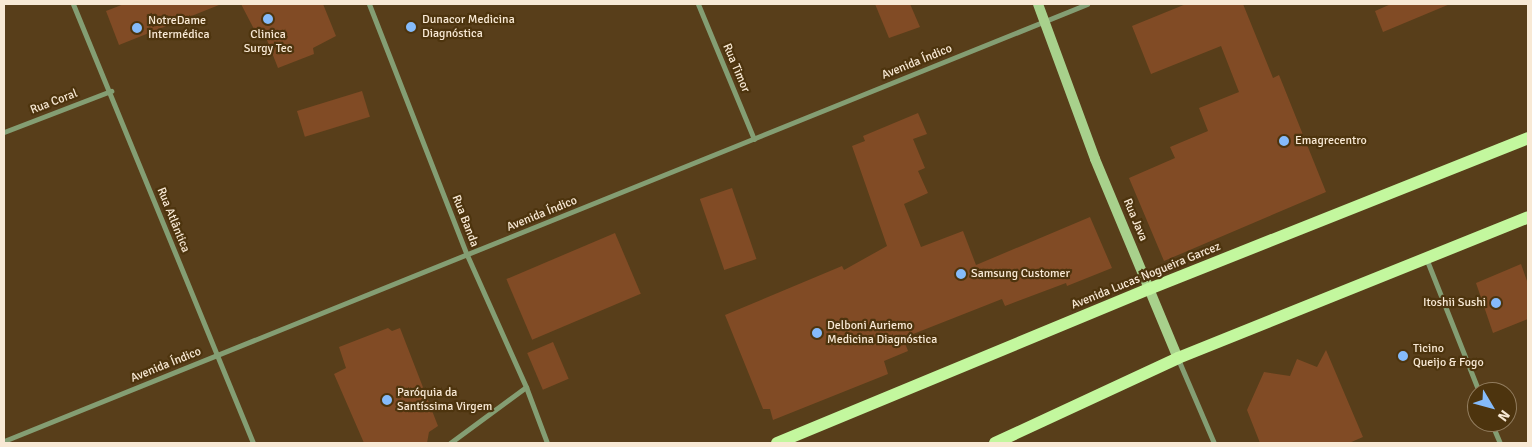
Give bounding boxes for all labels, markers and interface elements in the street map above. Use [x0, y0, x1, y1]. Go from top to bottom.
marker: Clinica Surgy Tec [261, 12, 275, 26]
place label: Dunacor Medicina Diagnóstica [422, 13, 515, 41]
place label: NotreDame Intermédica [148, 14, 209, 42]
marker: Dunacor Medicina Diagnóstica [404, 20, 418, 34]
marker: NotreDame Intermédica [130, 21, 144, 35]
place label: Clinica Surgy Tec [244, 28, 292, 56]
street label: Rua Timor [719, 41, 753, 95]
street label: Avenida Índico [880, 41, 954, 83]
street label: Rua Coral [28, 86, 80, 118]
marker: Emagrecentro [1277, 134, 1291, 148]
place label: Emagrecentro [1295, 134, 1367, 148]
street label: Rua Atlântica [153, 185, 193, 255]
street label: Rua Banda [449, 193, 481, 249]
street label: Avenida Índico [505, 193, 579, 235]
street label: Rua Java [1120, 197, 1150, 243]
street label: Avenida Lucas Nogueira Garcez [1069, 239, 1223, 313]
place label: Samsung Customer [971, 267, 1070, 281]
marker: Samsung Customer [955, 268, 967, 280]
place label: Itoshii Sushi [1423, 296, 1486, 310]
marker: Itoshii Sushi [1490, 297, 1502, 309]
place label: Delboni Auriemo Medicina Diagnóstica [827, 319, 937, 347]
marker: Delboni Auriemo Medicina Diagnóstica [811, 327, 823, 339]
place label: Ticino Queijo & Fogo [1413, 342, 1484, 370]
street label: Avenida Índico [129, 344, 203, 386]
marker: Ticino Queijo & Fogo [1397, 350, 1409, 362]
north arrow [1467, 382, 1517, 432]
place label: Paróquia da Santíssima Virgem [397, 386, 492, 414]
marker: Paróquia da Santíssima Virgem [381, 394, 393, 406]
text: N [1494, 407, 1513, 425]

